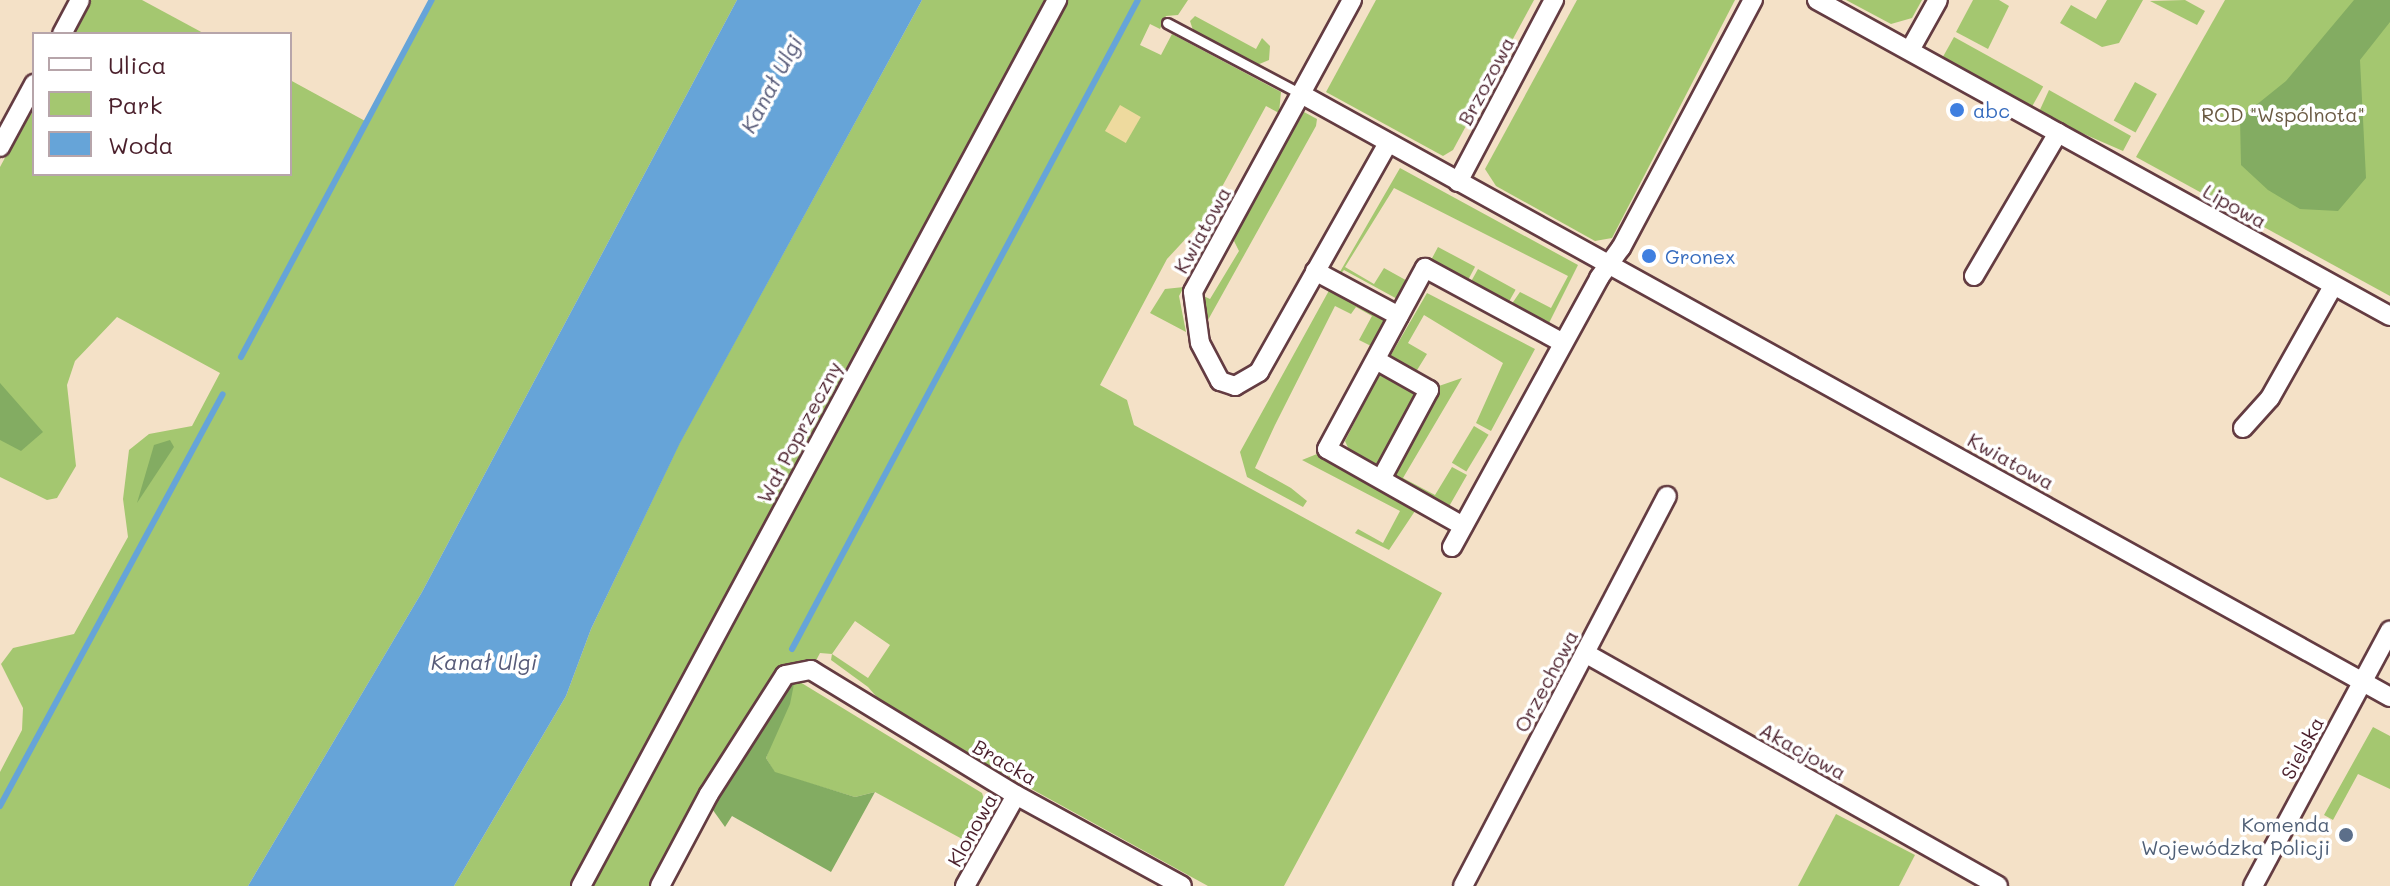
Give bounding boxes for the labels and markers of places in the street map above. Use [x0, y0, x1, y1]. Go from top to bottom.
place label: abc [1973, 98, 2010, 122]
marker: abc [1948, 101, 1966, 119]
place label: Gronex [1665, 244, 1735, 268]
marker: Gronex [1640, 247, 1658, 265]
place label: Komenda Wojewódzka Policji [2141, 812, 2330, 859]
marker: Komenda Wojewódzka Policji [2337, 826, 2355, 844]

